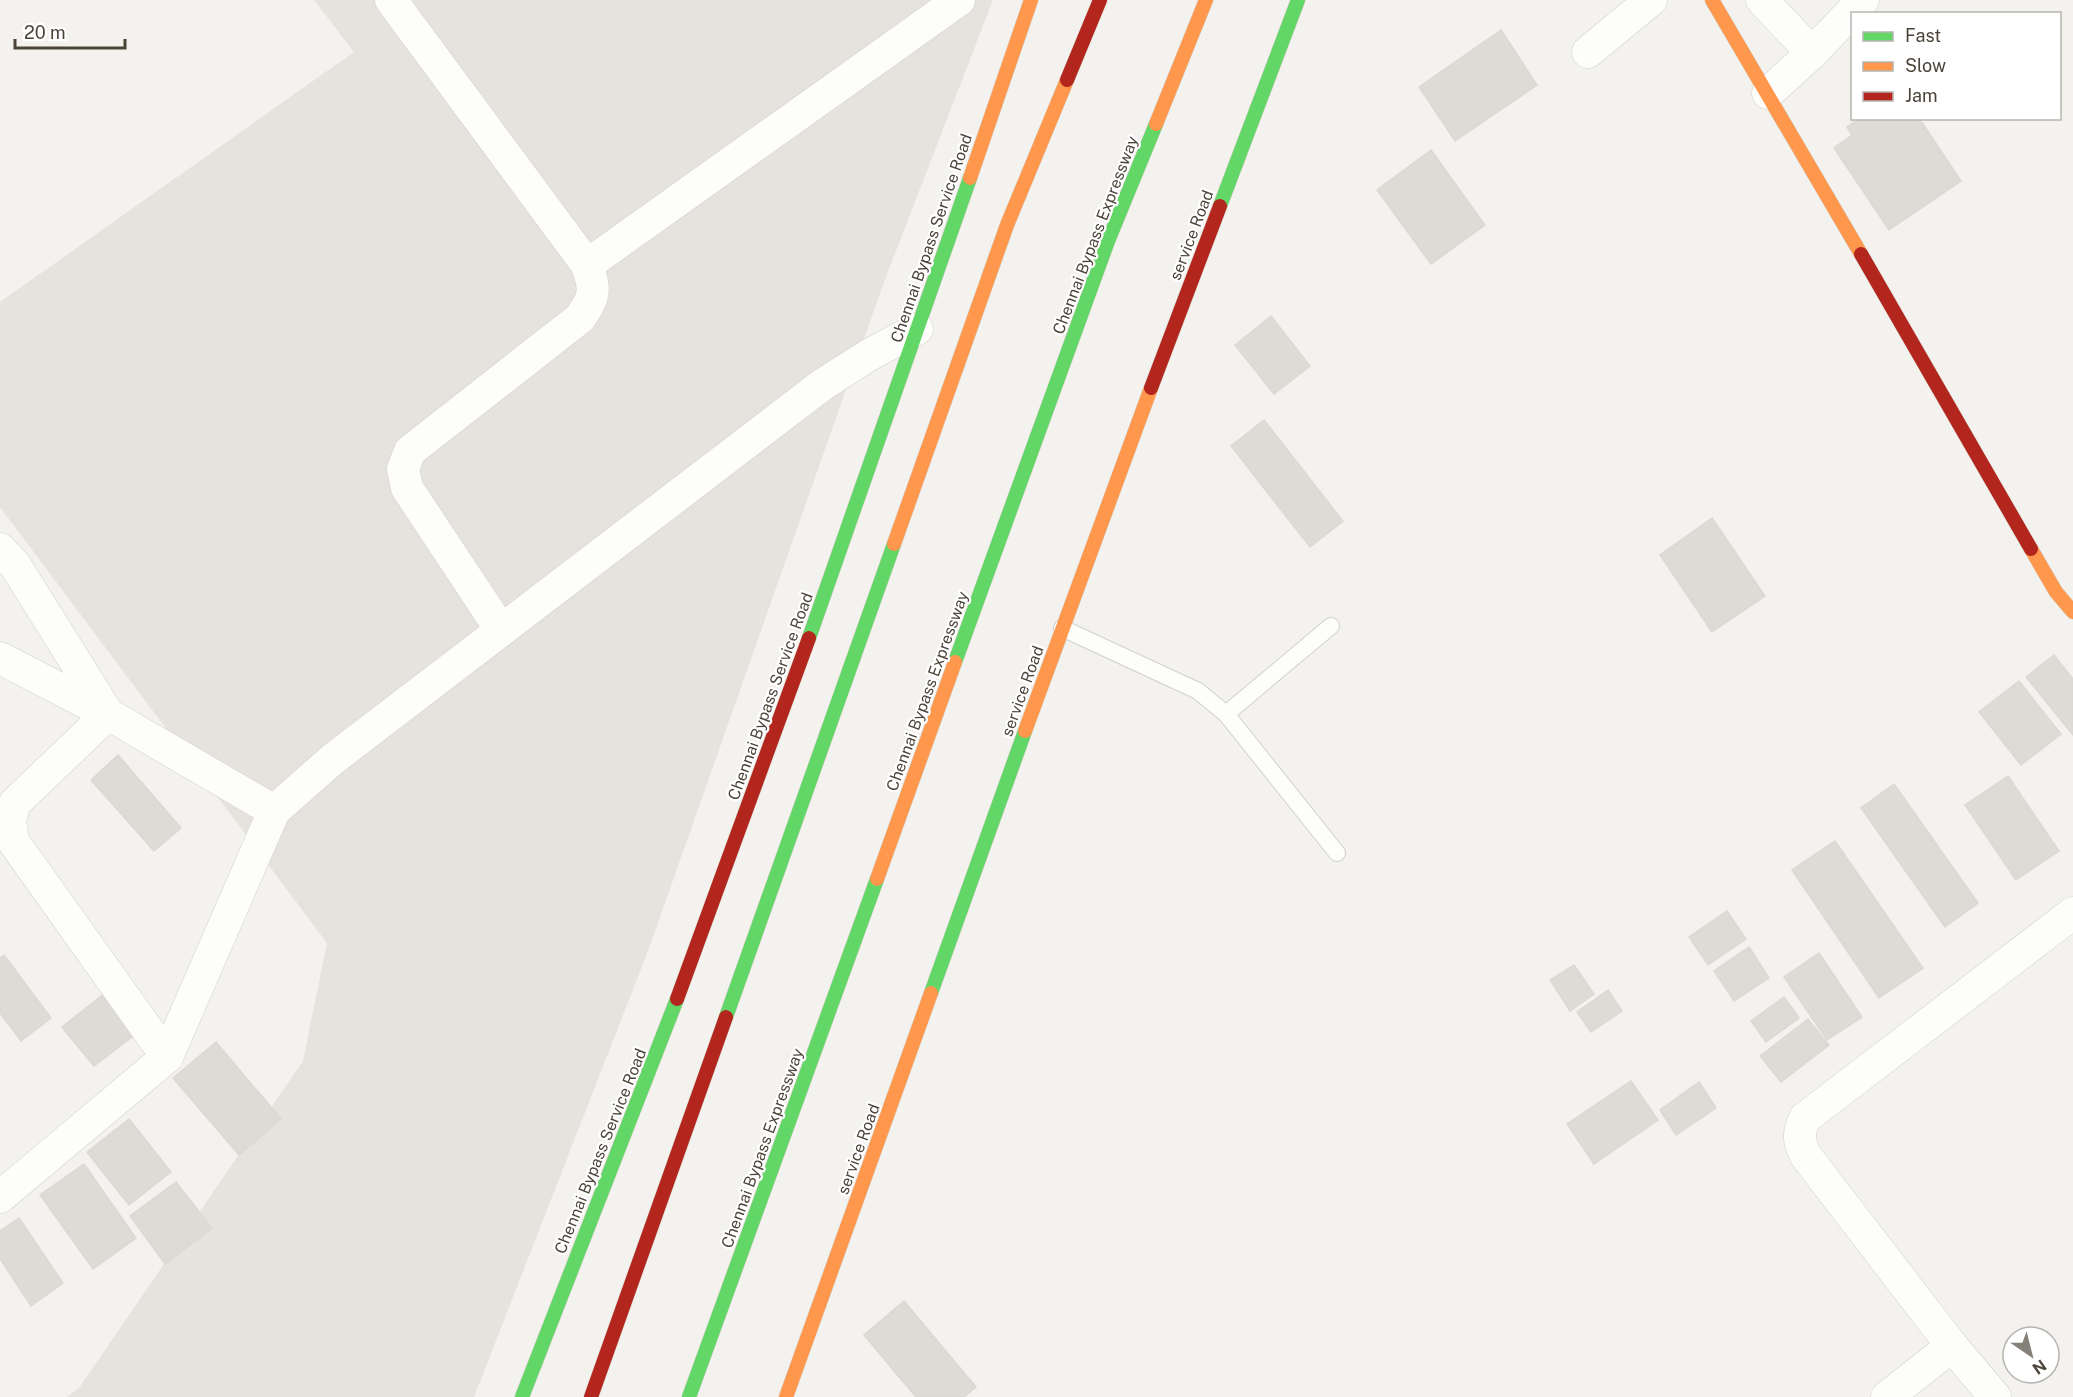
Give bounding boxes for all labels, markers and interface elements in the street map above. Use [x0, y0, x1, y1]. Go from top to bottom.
scale bar [15, 12, 124, 50]
legend [1851, 12, 2061, 120]
text: 20 m [24, 22, 66, 43]
text: Fast [1905, 25, 1941, 46]
text: Slow [1905, 55, 1946, 76]
text: Jam [1905, 85, 1938, 106]
street label: Chennai Bypass Service Road [887, 131, 976, 345]
street label: Chennai Bypass Expressway [1049, 133, 1142, 337]
street label: service Road [1166, 187, 1217, 283]
street label: Chennai Bypass Expressway [882, 588, 973, 794]
street label: Chennai Bypass Service Road [724, 590, 817, 803]
street label: service Road [997, 643, 1048, 739]
street label: Chennai Bypass Expressway [717, 1045, 808, 1251]
street label: Chennai Bypass Service Road [551, 1046, 650, 1257]
street label: service Road [833, 1101, 884, 1197]
north arrow [2001, 1325, 2061, 1385]
text: N [2029, 1356, 2050, 1378]

